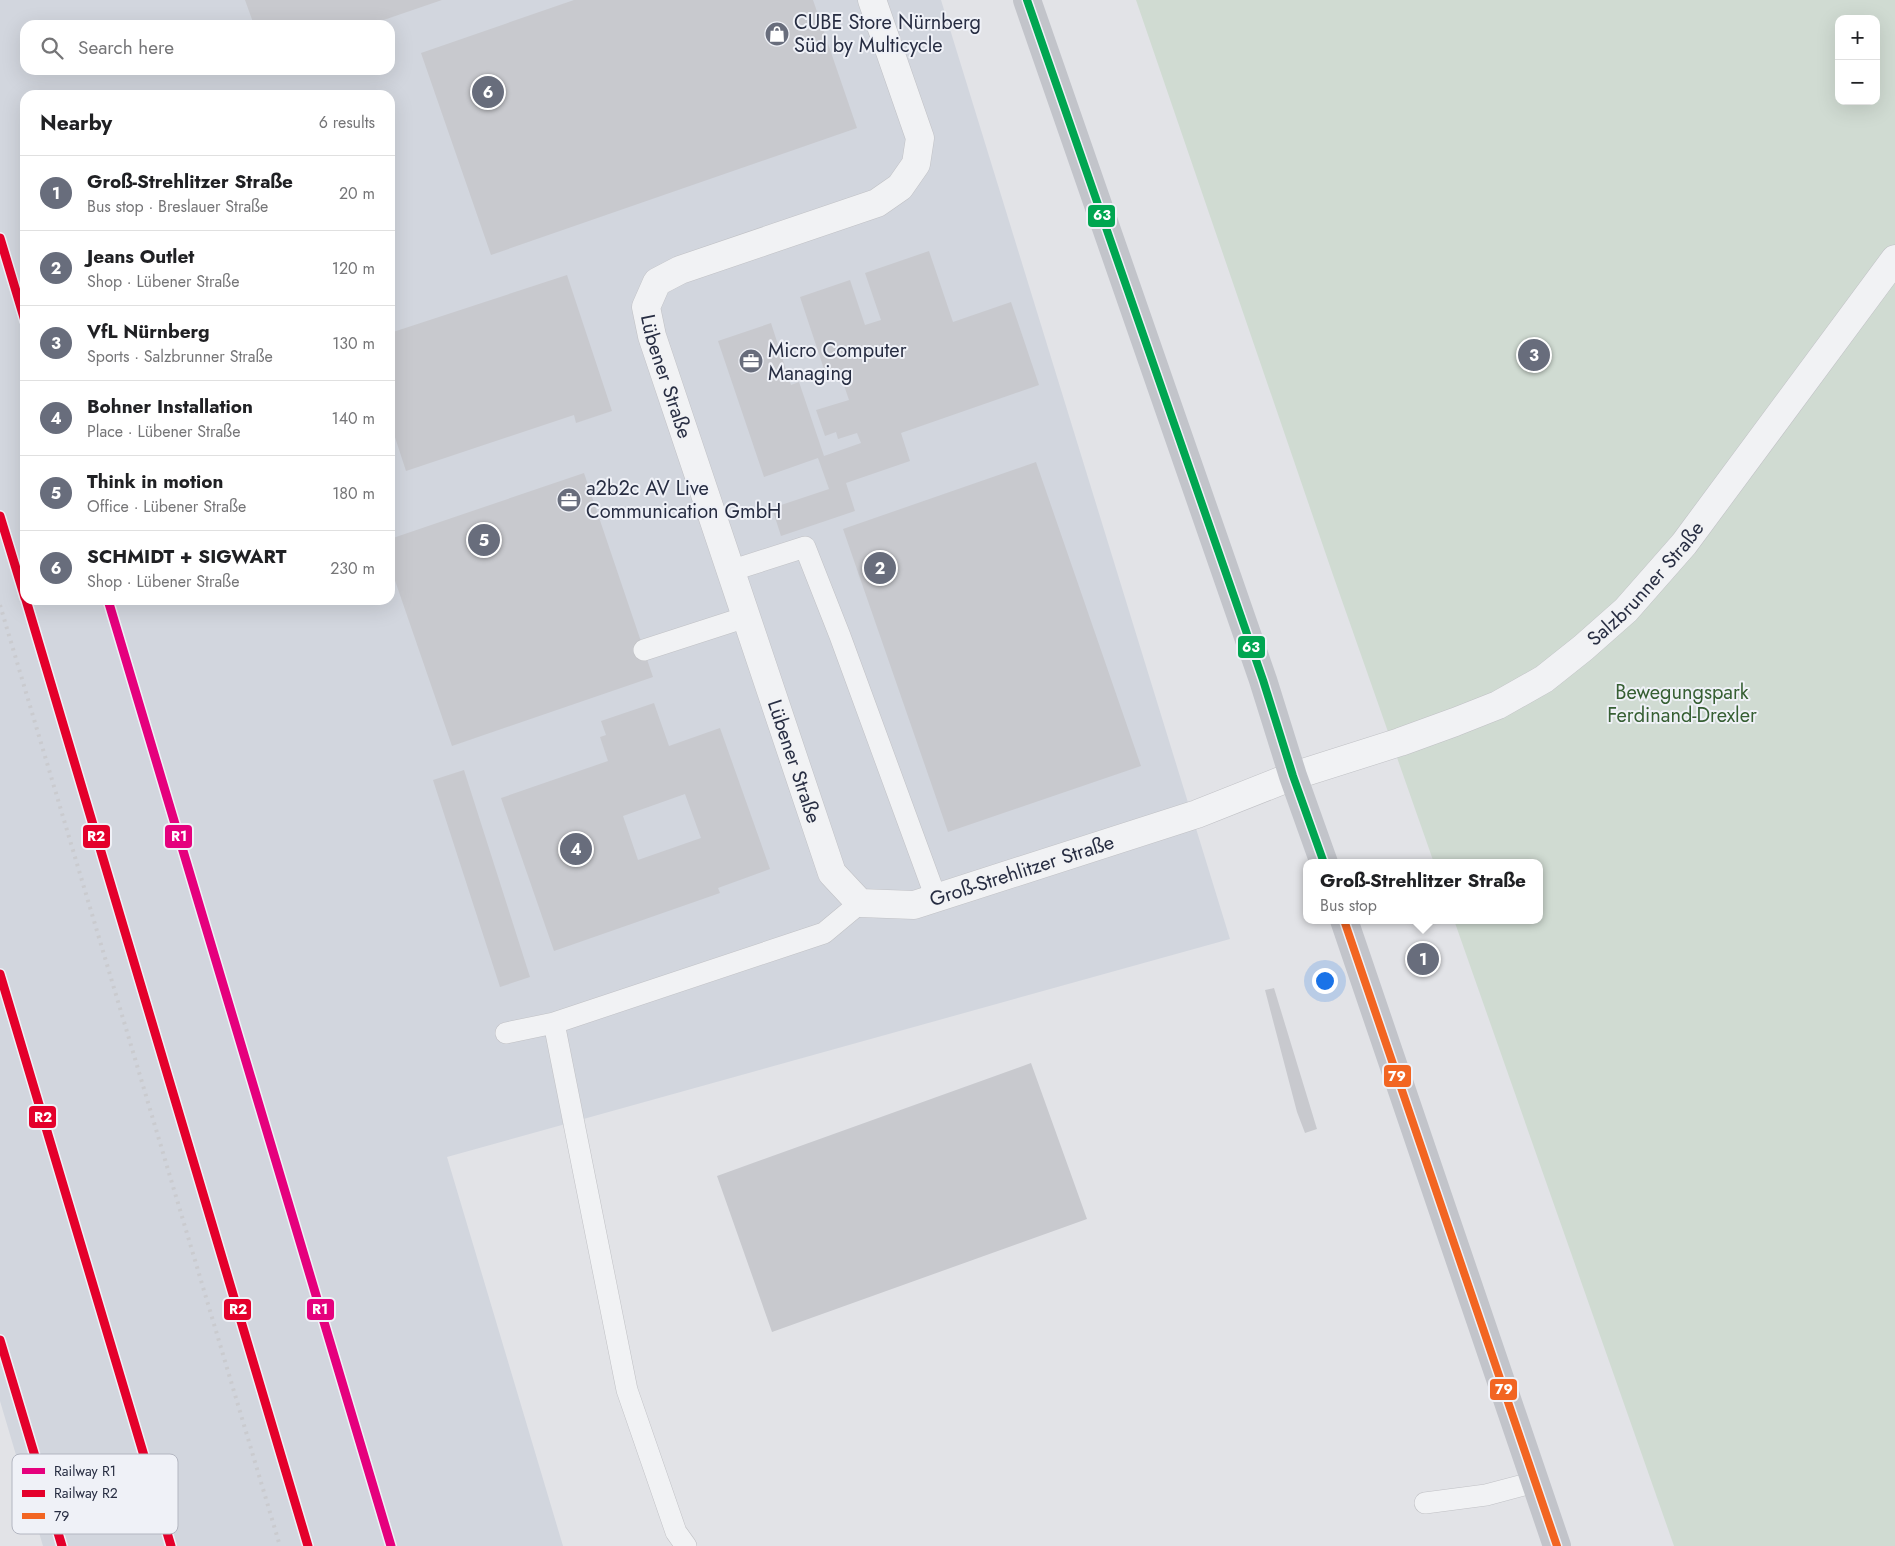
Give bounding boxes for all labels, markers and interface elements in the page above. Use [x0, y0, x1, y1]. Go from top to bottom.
place label: CUBE Store Nürnberg Süd by Multicycle [794, 8, 981, 60]
map controls [1835, 15, 1880, 105]
button: + [1835, 15, 1880, 60]
search box [20, 20, 395, 75]
shop icon: CUBE Store Nürnberg Süd by Multicycle [764, 21, 790, 47]
icon: search [38, 34, 66, 62]
text: Search here [78, 34, 174, 61]
button: − [1835, 60, 1880, 105]
pin: 6 [472, 73, 504, 111]
text: Nearby [40, 108, 112, 138]
text: 6 results [319, 111, 375, 134]
text: Groß-Strehlitzer Straße [87, 168, 293, 195]
text: 1 [52, 182, 60, 205]
text: 20 m [339, 182, 375, 205]
text: Bus stop · Breslauer Straße [87, 195, 268, 218]
line badge: 63 [1087, 204, 1116, 228]
text: 63 [1093, 205, 1111, 225]
text: Jeans Outlet [87, 243, 194, 270]
text: 2 [51, 257, 61, 280]
text: 120 m [332, 257, 375, 280]
text: Shop · Lübener Straße [87, 270, 239, 293]
street label: Lübener Straße [633, 312, 699, 442]
text: VfL Nürnberg [87, 318, 210, 345]
text: 3 [51, 332, 61, 355]
text: 130 m [332, 332, 375, 355]
place label: Micro Computer Managing [768, 336, 907, 388]
pin: 3 [1518, 336, 1550, 374]
text: Sports · Salzbrunner Straße [87, 345, 273, 368]
office icon: Micro Computer Managing [738, 348, 764, 374]
text: Bohner Installation [87, 393, 253, 420]
text: 4 [50, 407, 62, 430]
text: 140 m [332, 407, 375, 430]
text: Place · Lübener Straße [87, 420, 240, 443]
text: Think in motion [87, 468, 223, 495]
place label: a2b2c AV Live Communication GmbH [586, 474, 781, 526]
text: 5 [51, 482, 61, 505]
text: 180 m [332, 482, 375, 505]
office icon: a2b2c AV Live Communication GmbH [556, 487, 582, 513]
text: Office · Lübener Straße [87, 495, 246, 518]
street label: Salzbrunner Straße [1581, 515, 1711, 653]
pin: 5 [468, 521, 500, 559]
text: SCHMIDT + SIGWART [87, 543, 286, 570]
pin: 2 [864, 549, 896, 587]
text: 6 [51, 557, 61, 580]
text: 230 m [330, 557, 375, 580]
text: Shop · Lübener Straße [87, 570, 239, 593]
line badge: 63 [1237, 635, 1266, 659]
text: 63 [1242, 637, 1260, 657]
park label: Bewegungspark Ferdinand-Drexler [1607, 678, 1757, 730]
street label: Lübener Straße [760, 696, 828, 827]
line badge: R2 [82, 824, 111, 849]
line badge: R1 [164, 824, 193, 849]
text: R2 [87, 826, 105, 846]
text: R1 [171, 826, 187, 846]
street label: Groß-Strehlitzer Straße [926, 828, 1118, 914]
pin: 4 [560, 830, 592, 868]
popup [1303, 859, 1543, 924]
text: Groß-Strehlitzer Straße [1320, 867, 1526, 894]
text: Bus stop [1320, 894, 1377, 917]
pin: 1 [1407, 940, 1439, 978]
your location [1312, 968, 1338, 994]
line badge: 79 [1383, 1064, 1412, 1088]
text: 79 [1388, 1066, 1406, 1086]
line badge: R2 [28, 1105, 57, 1129]
text: R2 [34, 1107, 52, 1127]
line badge: R2 [223, 1298, 252, 1321]
line badge: R1 [306, 1298, 335, 1321]
text: R2 [229, 1299, 247, 1319]
text: R1 [312, 1299, 328, 1319]
line badge: 79 [1489, 1378, 1518, 1401]
text: 79 [1495, 1379, 1513, 1399]
legend [12, 1454, 178, 1534]
text: Railway R1 [54, 1461, 116, 1481]
text: Railway R2 [54, 1483, 118, 1503]
text: 79 [54, 1506, 69, 1526]

